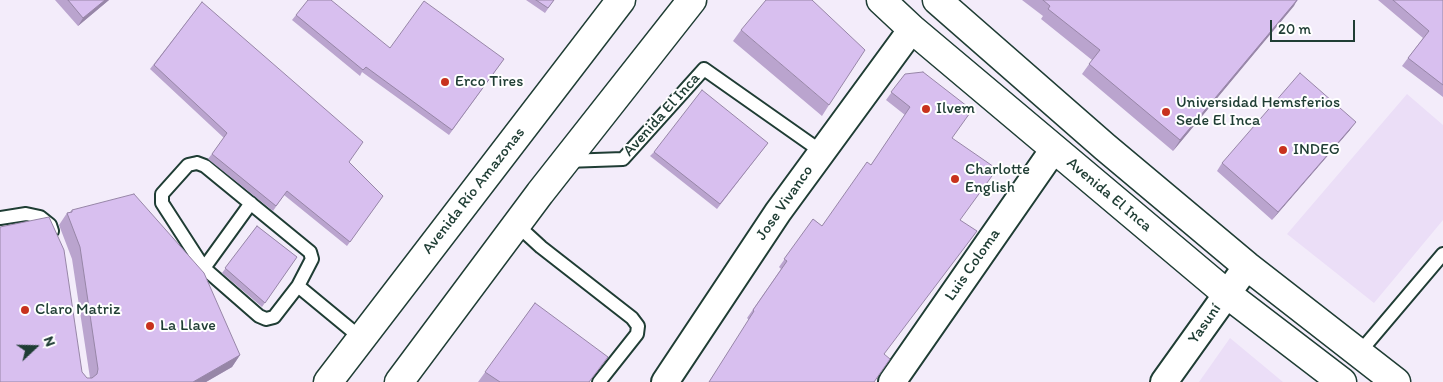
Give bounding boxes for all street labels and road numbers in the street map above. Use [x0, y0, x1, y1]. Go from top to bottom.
street label: Avenida El Inca [619, 69, 705, 161]
street label: Avenida Río Amazonas [418, 124, 530, 258]
street label: Avenida El Inca [1062, 154, 1156, 236]
street label: Jose Vivanco [752, 162, 818, 244]
street label: Luis Coloma [941, 225, 1005, 305]
street label: Yasuní [1184, 300, 1226, 348]

